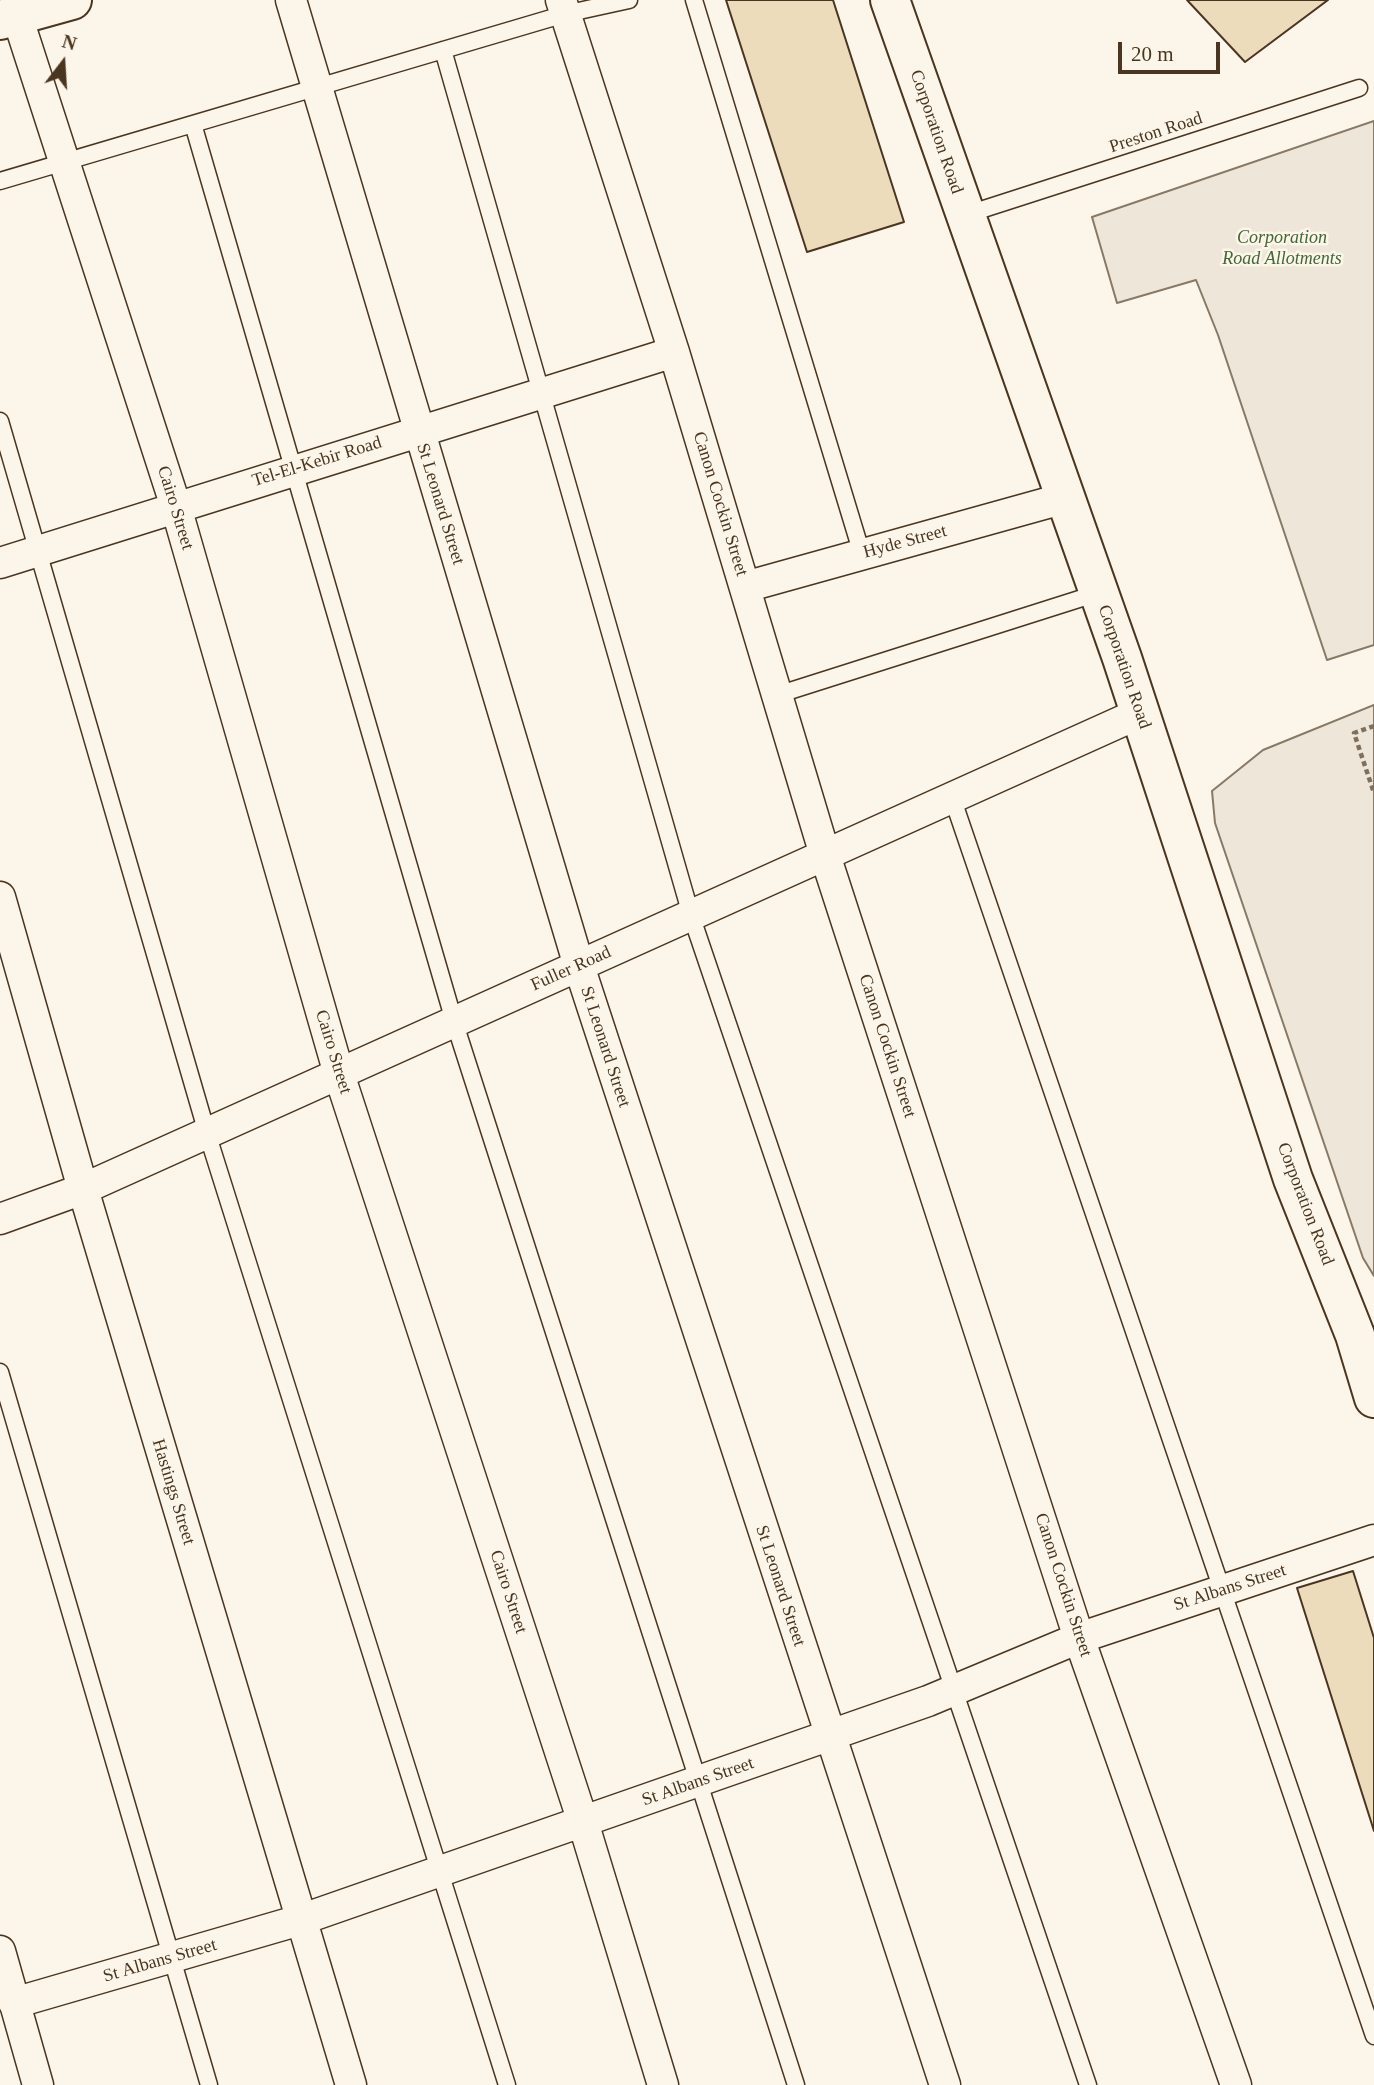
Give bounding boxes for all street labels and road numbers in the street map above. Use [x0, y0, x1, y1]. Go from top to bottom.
street label: Corporation Road [905, 67, 967, 197]
street label: Preston Road [1107, 108, 1205, 158]
street label: Canon Cockin Street [688, 429, 752, 579]
street label: Tel-El-Kebir Road [250, 432, 384, 492]
street label: St Leonard Street [411, 441, 469, 567]
street label: Cairo Street [152, 463, 198, 553]
street label: Hyde Street [861, 521, 949, 563]
street label: Corporation Road [1093, 602, 1155, 732]
street label: Fuller Road [528, 942, 614, 996]
street label: Canon Cockin Street [854, 971, 920, 1121]
street label: St Leonard Street [575, 984, 635, 1110]
street label: Cairo Street [310, 1007, 356, 1097]
street label: Corporation Road [1272, 1140, 1338, 1268]
street label: Hastings Street [147, 1436, 199, 1548]
street label: Canon Cockin Street [1030, 1510, 1096, 1660]
street label: St Leonard Street [750, 1523, 810, 1649]
street label: Cairo Street [484, 1548, 532, 1636]
street label: St Albans Street [1171, 1560, 1289, 1616]
street label: St Albans Street [639, 1753, 757, 1811]
street label: St Albans Street [101, 1934, 219, 1988]

